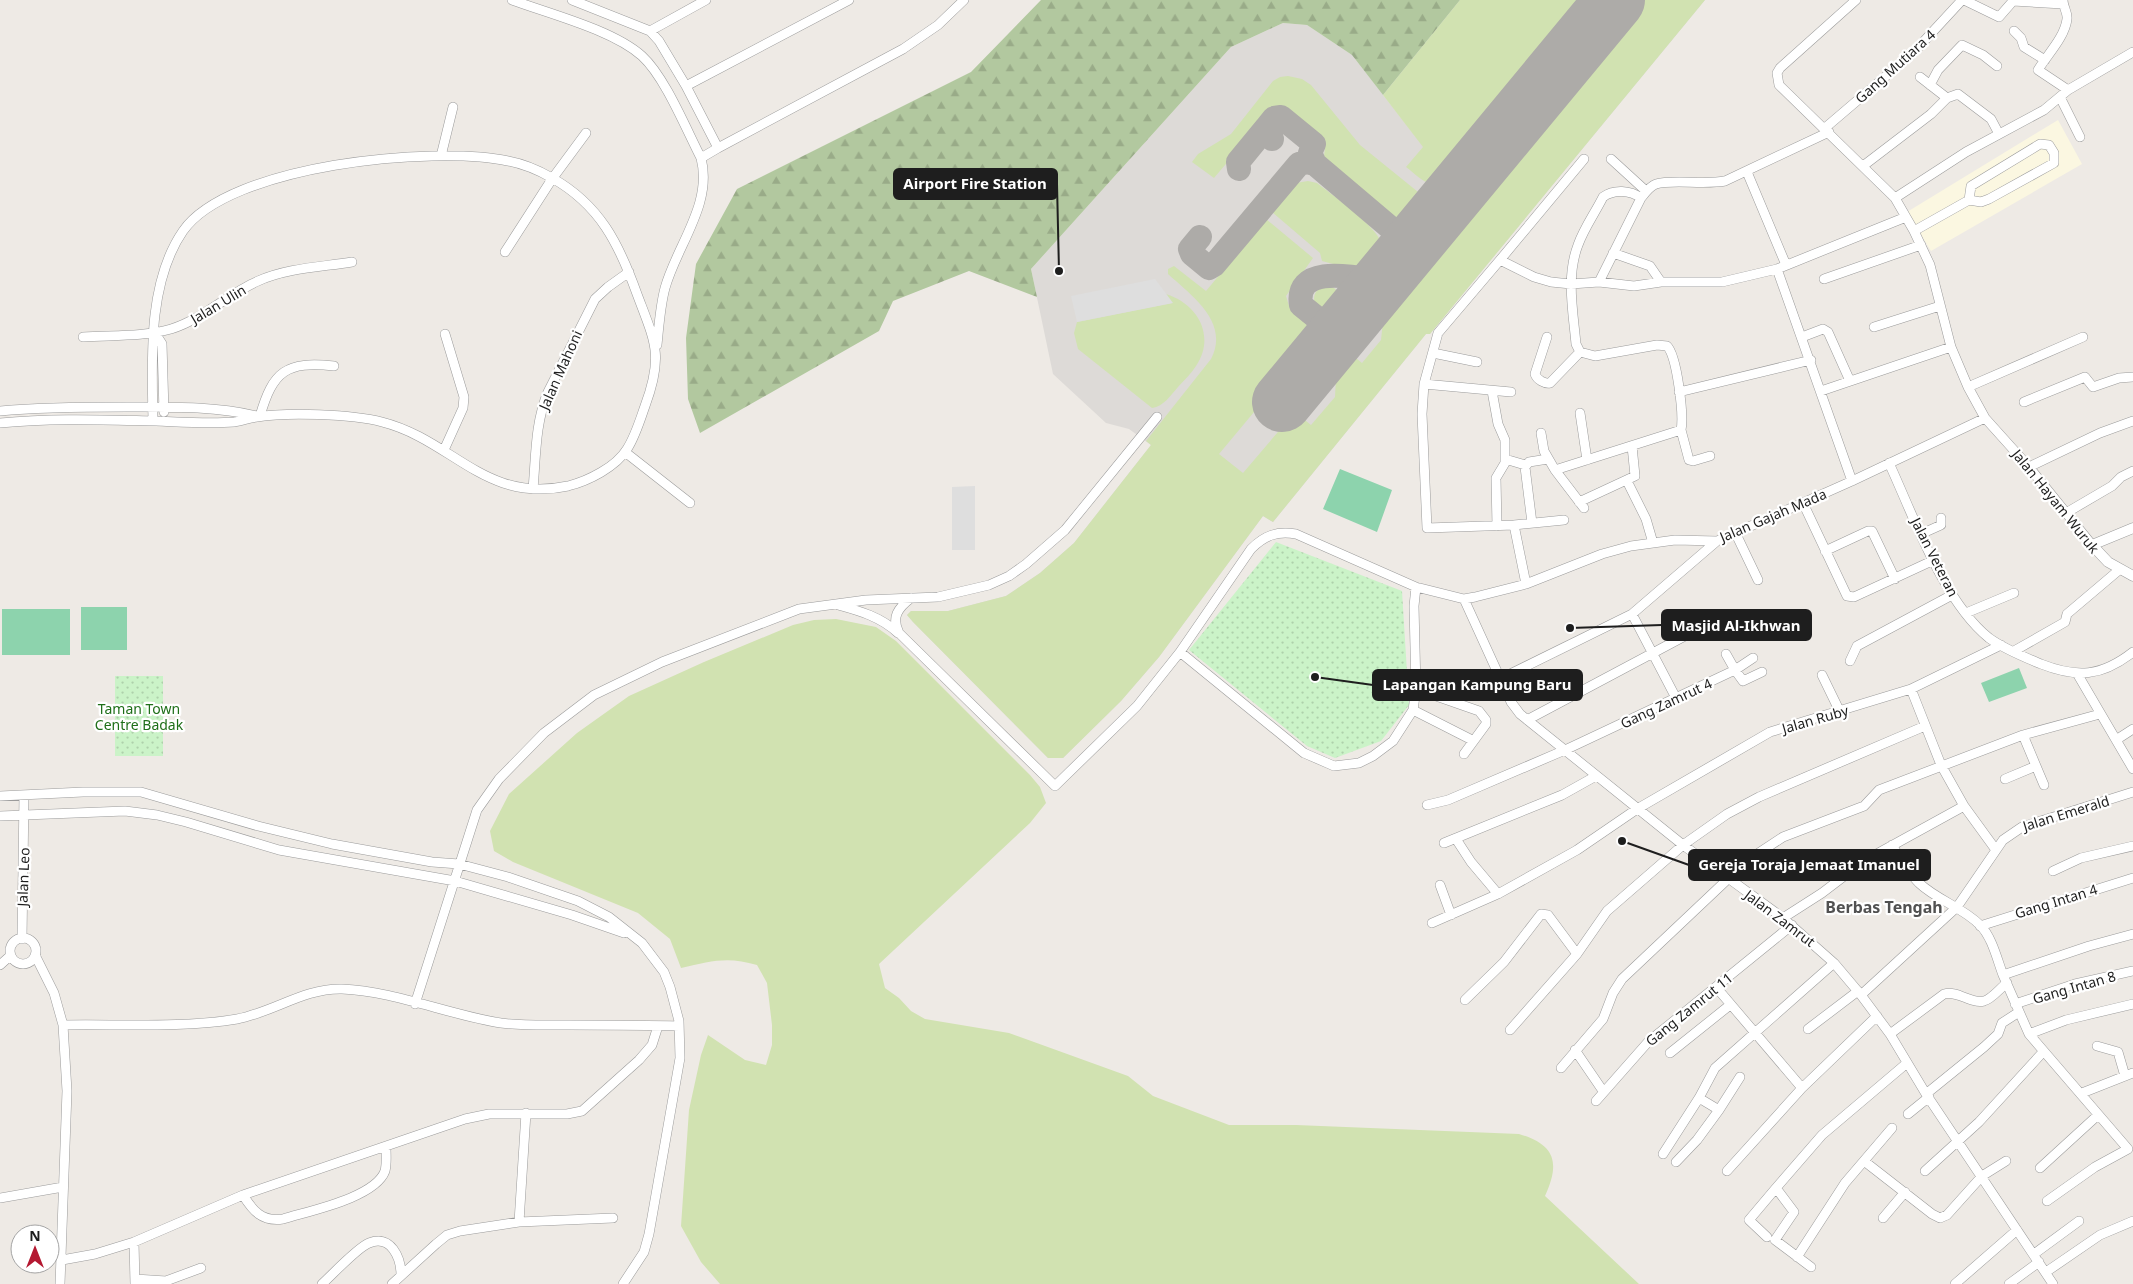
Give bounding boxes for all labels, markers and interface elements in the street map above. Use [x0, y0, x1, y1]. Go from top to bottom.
street label: Gang Mutiara 4 [1851, 25, 1939, 107]
callout: Airport Fire Station [894, 169, 1057, 199]
text: Airport Fire Station [903, 173, 1047, 193]
street label: Jalan Ulin [185, 280, 249, 329]
street label: Jalan Mahoni [533, 327, 586, 415]
street label: Jalan Hayam Wuruk [2007, 443, 2104, 557]
street label: Jalan Gajah Mada [1715, 484, 1829, 547]
street label: Jalan Veteran [1906, 512, 1963, 600]
callout: Masjid Al-Ikhwan [1662, 610, 1811, 640]
text: Masjid Al-Ikhwan [1671, 615, 1801, 635]
callout: Lapangan Kampung Baru [1373, 670, 1582, 700]
street label: Gang Zamrut 4 [1617, 673, 1715, 733]
text: Lapangan Kampung Baru [1382, 674, 1572, 694]
park label: Taman Town Centre Badak [95, 699, 184, 734]
street label: Jalan Ruby [1778, 700, 1851, 738]
street label: Jalan Emerald [2018, 791, 2112, 836]
street label: Jalan Leo [12, 847, 34, 909]
callout: Gereja Toraja Jemaat Imanuel [1689, 850, 1930, 880]
text: Gereja Toraja Jemaat Imanuel [1698, 854, 1920, 874]
street label: Gang Intan 4 [2012, 879, 2100, 923]
street label: Jalan Zamrut [1739, 884, 1819, 951]
district label: Berbas Tengah [1825, 896, 1943, 918]
street label: Gang Intan 8 [2030, 966, 2118, 1008]
street label: Gang Zamrut 11 [1641, 968, 1737, 1050]
north arrow [10, 1224, 60, 1274]
text: N [29, 1226, 41, 1245]

